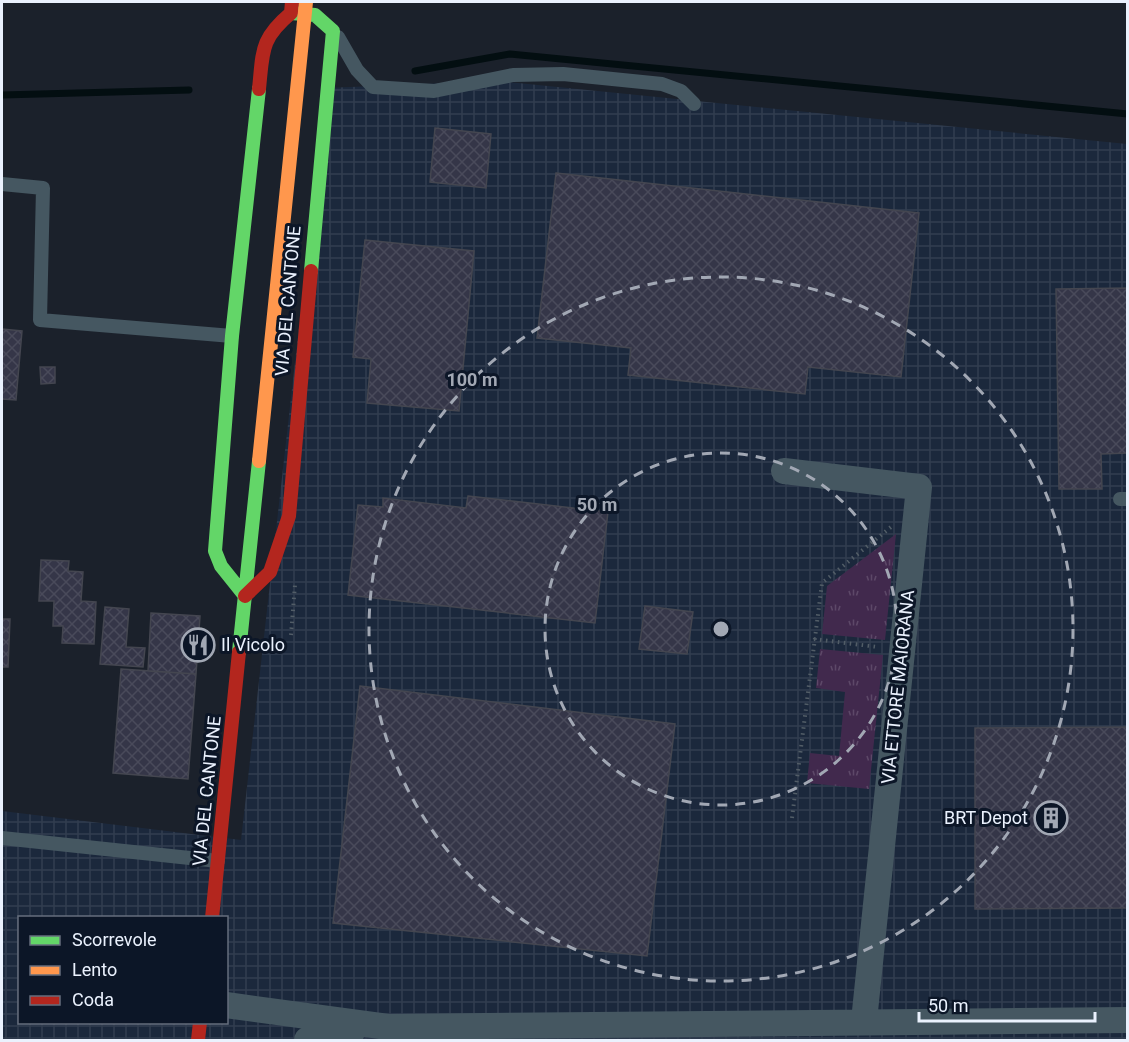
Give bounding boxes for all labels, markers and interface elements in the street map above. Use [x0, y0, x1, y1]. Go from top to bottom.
street label: VIA DEL CANTONE [270, 225, 305, 377]
text: 100 m [446, 369, 498, 390]
text: 50 m [577, 494, 617, 515]
street label: VIA ETTORE MAIORANA [877, 589, 918, 785]
centre of rings [711, 619, 731, 639]
restaurant icon: Il Vicolo [180, 627, 216, 663]
place label: Il Vicolo [221, 634, 285, 655]
street label: VIA DEL CANTONE [188, 715, 225, 867]
building icon: BRT Depot [1033, 800, 1069, 836]
place label: BRT Depot [944, 807, 1028, 828]
legend [18, 916, 228, 1024]
text: Scorrevole [72, 929, 157, 950]
text: Lento [72, 959, 117, 980]
scale bar [919, 985, 1094, 1023]
text: Coda [72, 989, 114, 1010]
text: 50 m [928, 995, 968, 1016]

